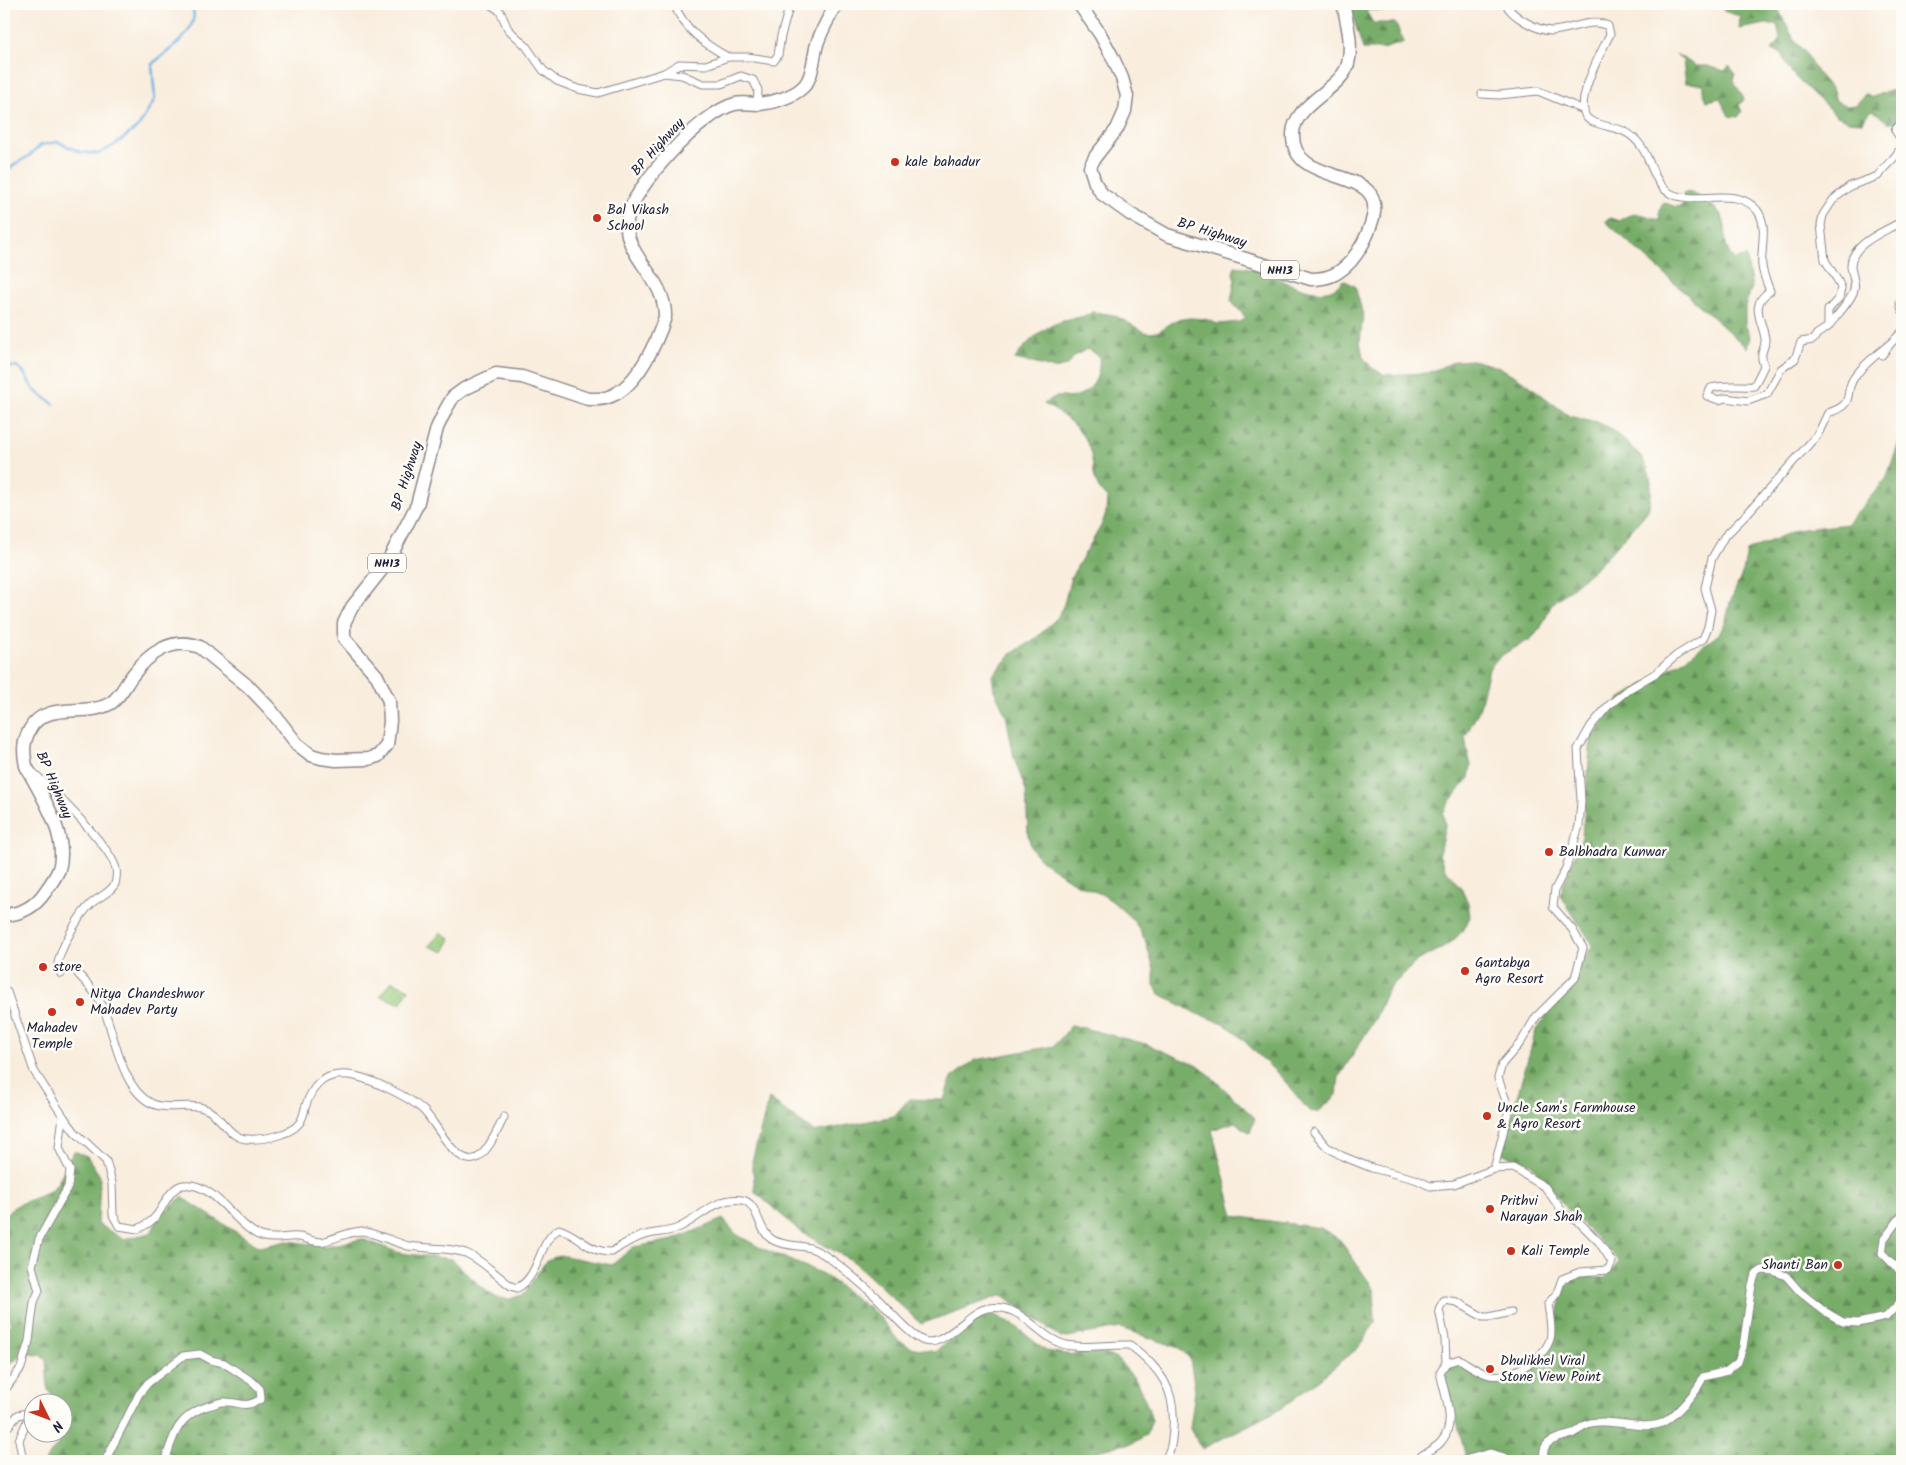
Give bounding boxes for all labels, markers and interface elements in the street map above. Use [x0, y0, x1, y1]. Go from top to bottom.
street label: BP Highway [626, 113, 690, 181]
place label: kale bahadur [905, 151, 981, 173]
marker: kale bahadur [889, 156, 901, 168]
place label: Bal Vikash School [607, 199, 669, 237]
marker: Bal Vikash School [591, 212, 603, 224]
street label: BP Highway [1175, 212, 1250, 254]
road number: NH13 [1261, 260, 1299, 280]
street label: BP Highway [385, 438, 429, 513]
road number: NH13 [368, 554, 406, 572]
street label: BP Highway [30, 748, 78, 823]
place label: Balbhadra Kunwar [1559, 841, 1668, 863]
marker: Balbhadra Kunwar [1543, 846, 1555, 858]
place label: Gantabya Agro Resort [1475, 952, 1544, 990]
place label: store [53, 956, 82, 978]
marker: store [37, 961, 49, 973]
marker: Gantabya Agro Resort [1459, 965, 1471, 977]
place label: Nitya Chandeshwor Mahadev Party [90, 983, 205, 1021]
marker: Nitya Chandeshwor Mahadev Party [74, 996, 86, 1008]
marker: Mahadev Temple [46, 1006, 58, 1018]
place label: Mahadev Temple [27, 1017, 78, 1055]
place label: Uncle Sam's Farmhouse & Agro Resort [1497, 1097, 1636, 1135]
marker: Uncle Sam's Farmhouse & Agro Resort [1481, 1110, 1493, 1122]
place label: Prithvi Narayan Shah [1500, 1190, 1582, 1228]
marker: Prithvi Narayan Shah [1484, 1203, 1496, 1215]
place label: Kali Temple [1521, 1240, 1590, 1262]
marker: Kali Temple [1505, 1245, 1517, 1257]
place label: Shanti Ban [1762, 1254, 1828, 1276]
marker: Shanti Ban [1832, 1259, 1844, 1271]
place label: Dhulikhel Viral Stone View Point [1500, 1350, 1601, 1388]
marker: Dhulikhel Viral Stone View Point [1484, 1363, 1496, 1375]
north arrow [22, 1392, 72, 1442]
text: N [46, 1415, 68, 1437]

